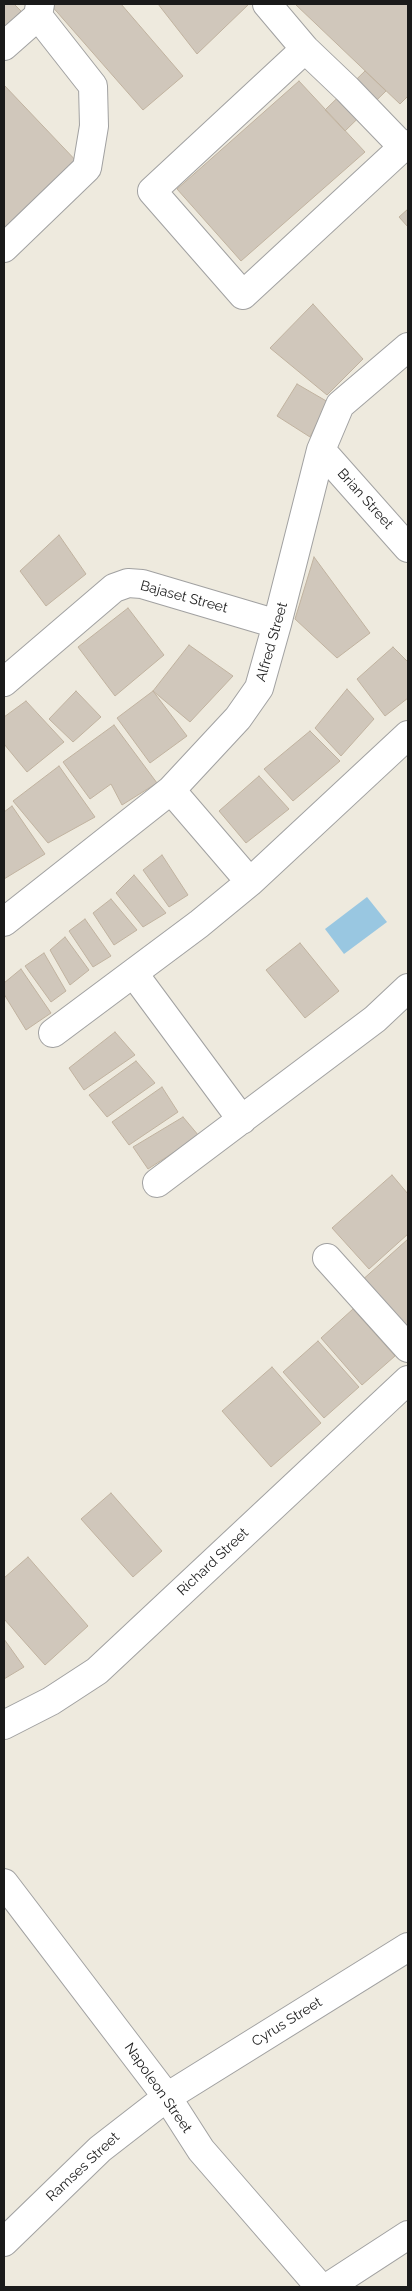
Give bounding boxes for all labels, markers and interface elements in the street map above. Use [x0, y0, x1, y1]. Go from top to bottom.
street label: Brian Street [334, 465, 396, 533]
street label: Bajaset Street [138, 577, 230, 617]
street label: Alfred Street [253, 600, 291, 684]
street label: Richard Street [174, 1525, 252, 1599]
street label: Cyrus Street [249, 1994, 325, 2050]
street label: Napoleon Street [121, 2040, 195, 2136]
street label: Ramses Street [43, 2129, 123, 2205]

